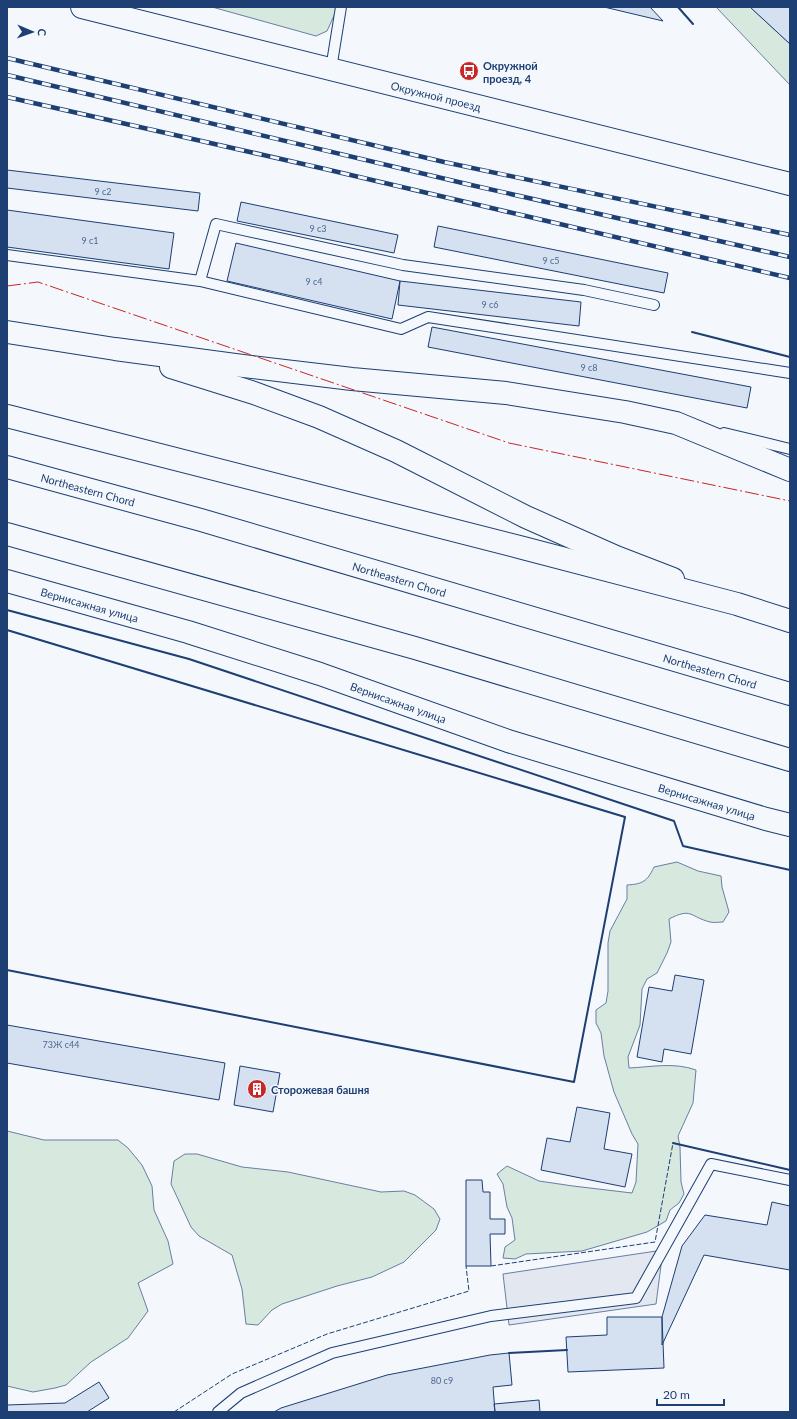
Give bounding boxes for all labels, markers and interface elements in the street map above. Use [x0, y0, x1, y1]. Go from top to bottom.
north arrow [12, 12, 52, 52]
text: С [36, 29, 49, 37]
place label: Окружной проезд, 4 [483, 59, 538, 85]
bus stop icon: Окружной проезд, 4 [458, 60, 480, 82]
street label: Окружной проезд [390, 78, 483, 113]
house number: 9 c2 [94, 186, 112, 197]
house number: 9 c3 [309, 223, 327, 234]
house number: 9 c1 [81, 235, 99, 246]
house number: 9 c5 [542, 255, 560, 266]
house number: 9 c4 [305, 276, 323, 287]
house number: 9 c6 [481, 299, 499, 310]
house number: 9 c8 [580, 362, 598, 373]
street label: Northeastern Chord [39, 470, 137, 508]
street label: Northeastern Chord [351, 559, 448, 599]
street label: Вернисажная улица [39, 584, 140, 624]
street label: Northeastern Chord [662, 650, 759, 690]
street label: Вернисажная улица [349, 679, 448, 725]
street label: Вернисажная улица [657, 780, 757, 822]
house number: 73Ж с44 [43, 1039, 79, 1050]
building icon: Сторожевая башня [246, 1078, 268, 1100]
place label: Сторожевая башня [271, 1083, 369, 1096]
house number: 80 с9 [431, 1375, 453, 1386]
scale bar [657, 1381, 724, 1407]
text: 20 m [663, 1387, 690, 1402]

